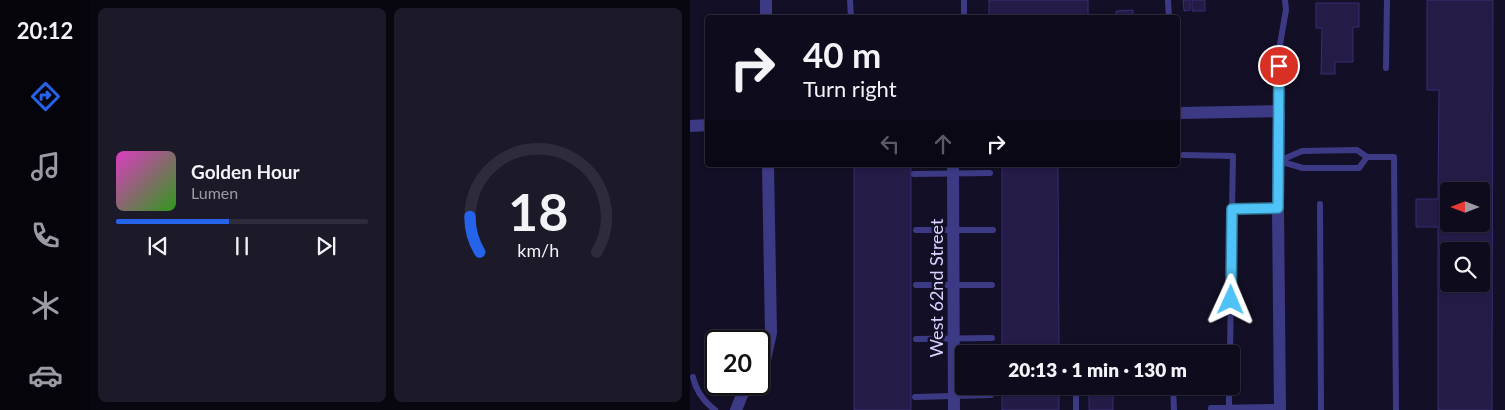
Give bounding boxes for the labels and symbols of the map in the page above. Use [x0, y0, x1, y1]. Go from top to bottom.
pin [1258, 45, 1300, 87]
north arrow [1440, 182, 1490, 232]
street label: West 62nd Street [925, 218, 947, 358]
position arrow [1204, 273, 1256, 325]
speed limit sign: 20 [705, 330, 770, 395]

